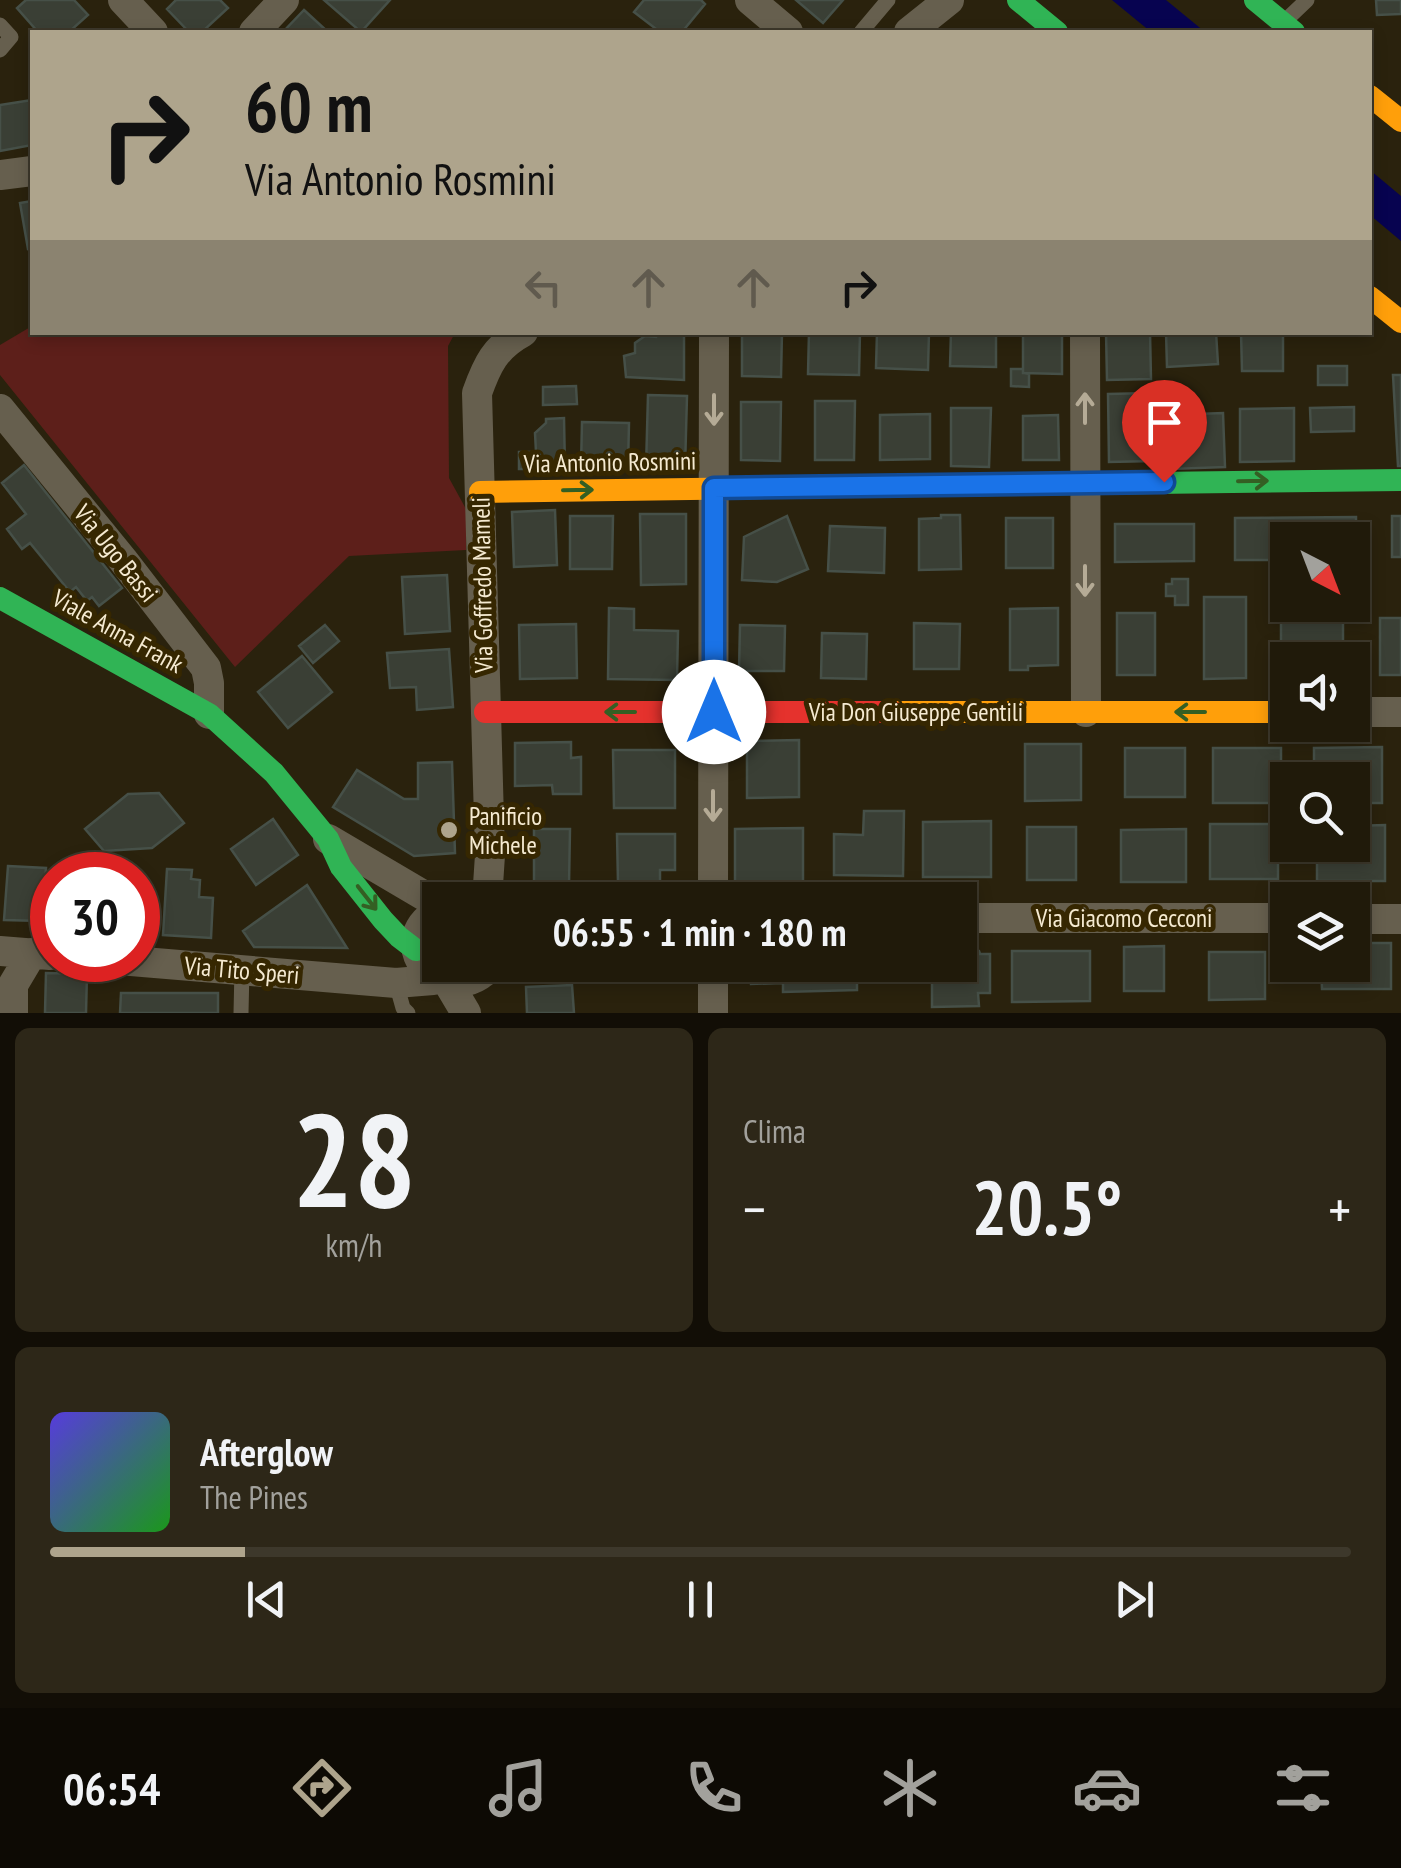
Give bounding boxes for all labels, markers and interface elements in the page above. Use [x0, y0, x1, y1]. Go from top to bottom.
text: 60 m [245, 61, 373, 151]
icon: right [80, 70, 210, 200]
text: Via Antonio Rosmini [245, 149, 556, 207]
icon: left [516, 260, 571, 315]
icon: ahead [621, 260, 676, 315]
icon: ahead [726, 260, 781, 315]
icon: right [831, 260, 886, 315]
pin [1122, 380, 1207, 483]
one-way arrow [1076, 392, 1094, 424]
one-way arrow [704, 394, 724, 426]
icon: arrive [1137, 395, 1192, 450]
street label: Via Antonio Rosmini [522, 444, 697, 480]
one-way arrow [1236, 472, 1268, 491]
one-way arrow [560, 480, 593, 500]
street label: Via Ugo Bassi [66, 497, 165, 608]
street label: Via Goffredo Mameli [464, 497, 500, 674]
north arrow [1270, 522, 1370, 622]
map controls [1270, 522, 1370, 982]
one-way arrow [1076, 564, 1095, 596]
street label: Viale Anna Frank [46, 581, 189, 680]
button: sound [1270, 642, 1370, 742]
position arrow [662, 660, 766, 764]
street label: Via Don Giuseppe Gentili [808, 696, 1023, 728]
one-way arrow [605, 702, 638, 722]
one-way arrow [1175, 702, 1208, 722]
button: search [1270, 762, 1370, 862]
one-way arrow [704, 788, 722, 821]
place label: Panificio Michele [469, 800, 542, 861]
marker: Panificio Michele [438, 819, 460, 841]
speed limit sign: 30 [30, 852, 160, 982]
button: layers [1270, 882, 1370, 982]
one-way arrow [355, 885, 377, 911]
street label: Via Giacomo Cecconi [1035, 902, 1212, 934]
text: 06:55 · 1 min · 180 m [553, 907, 846, 956]
street label: Via Tito Speri [182, 949, 301, 991]
text: 28 [292, 1075, 416, 1243]
text: Clima [743, 1110, 806, 1152]
text: 20.5° [972, 1159, 1122, 1256]
text: − [743, 1173, 766, 1244]
text: + [1328, 1173, 1351, 1244]
text: km/h [326, 1224, 382, 1266]
text: Afterglow [200, 1427, 333, 1476]
text: The Pines [200, 1476, 308, 1518]
icon: previous [239, 1572, 294, 1627]
icon: pause [673, 1572, 728, 1627]
icon: next [1107, 1572, 1162, 1627]
icon: directions [287, 1753, 357, 1823]
icon: music [483, 1753, 553, 1823]
icon: phone [679, 1753, 749, 1823]
icon: climate [875, 1753, 945, 1823]
icon: car [1072, 1753, 1142, 1823]
icon: filters [1268, 1753, 1338, 1823]
text: 06:54 [63, 1759, 160, 1817]

